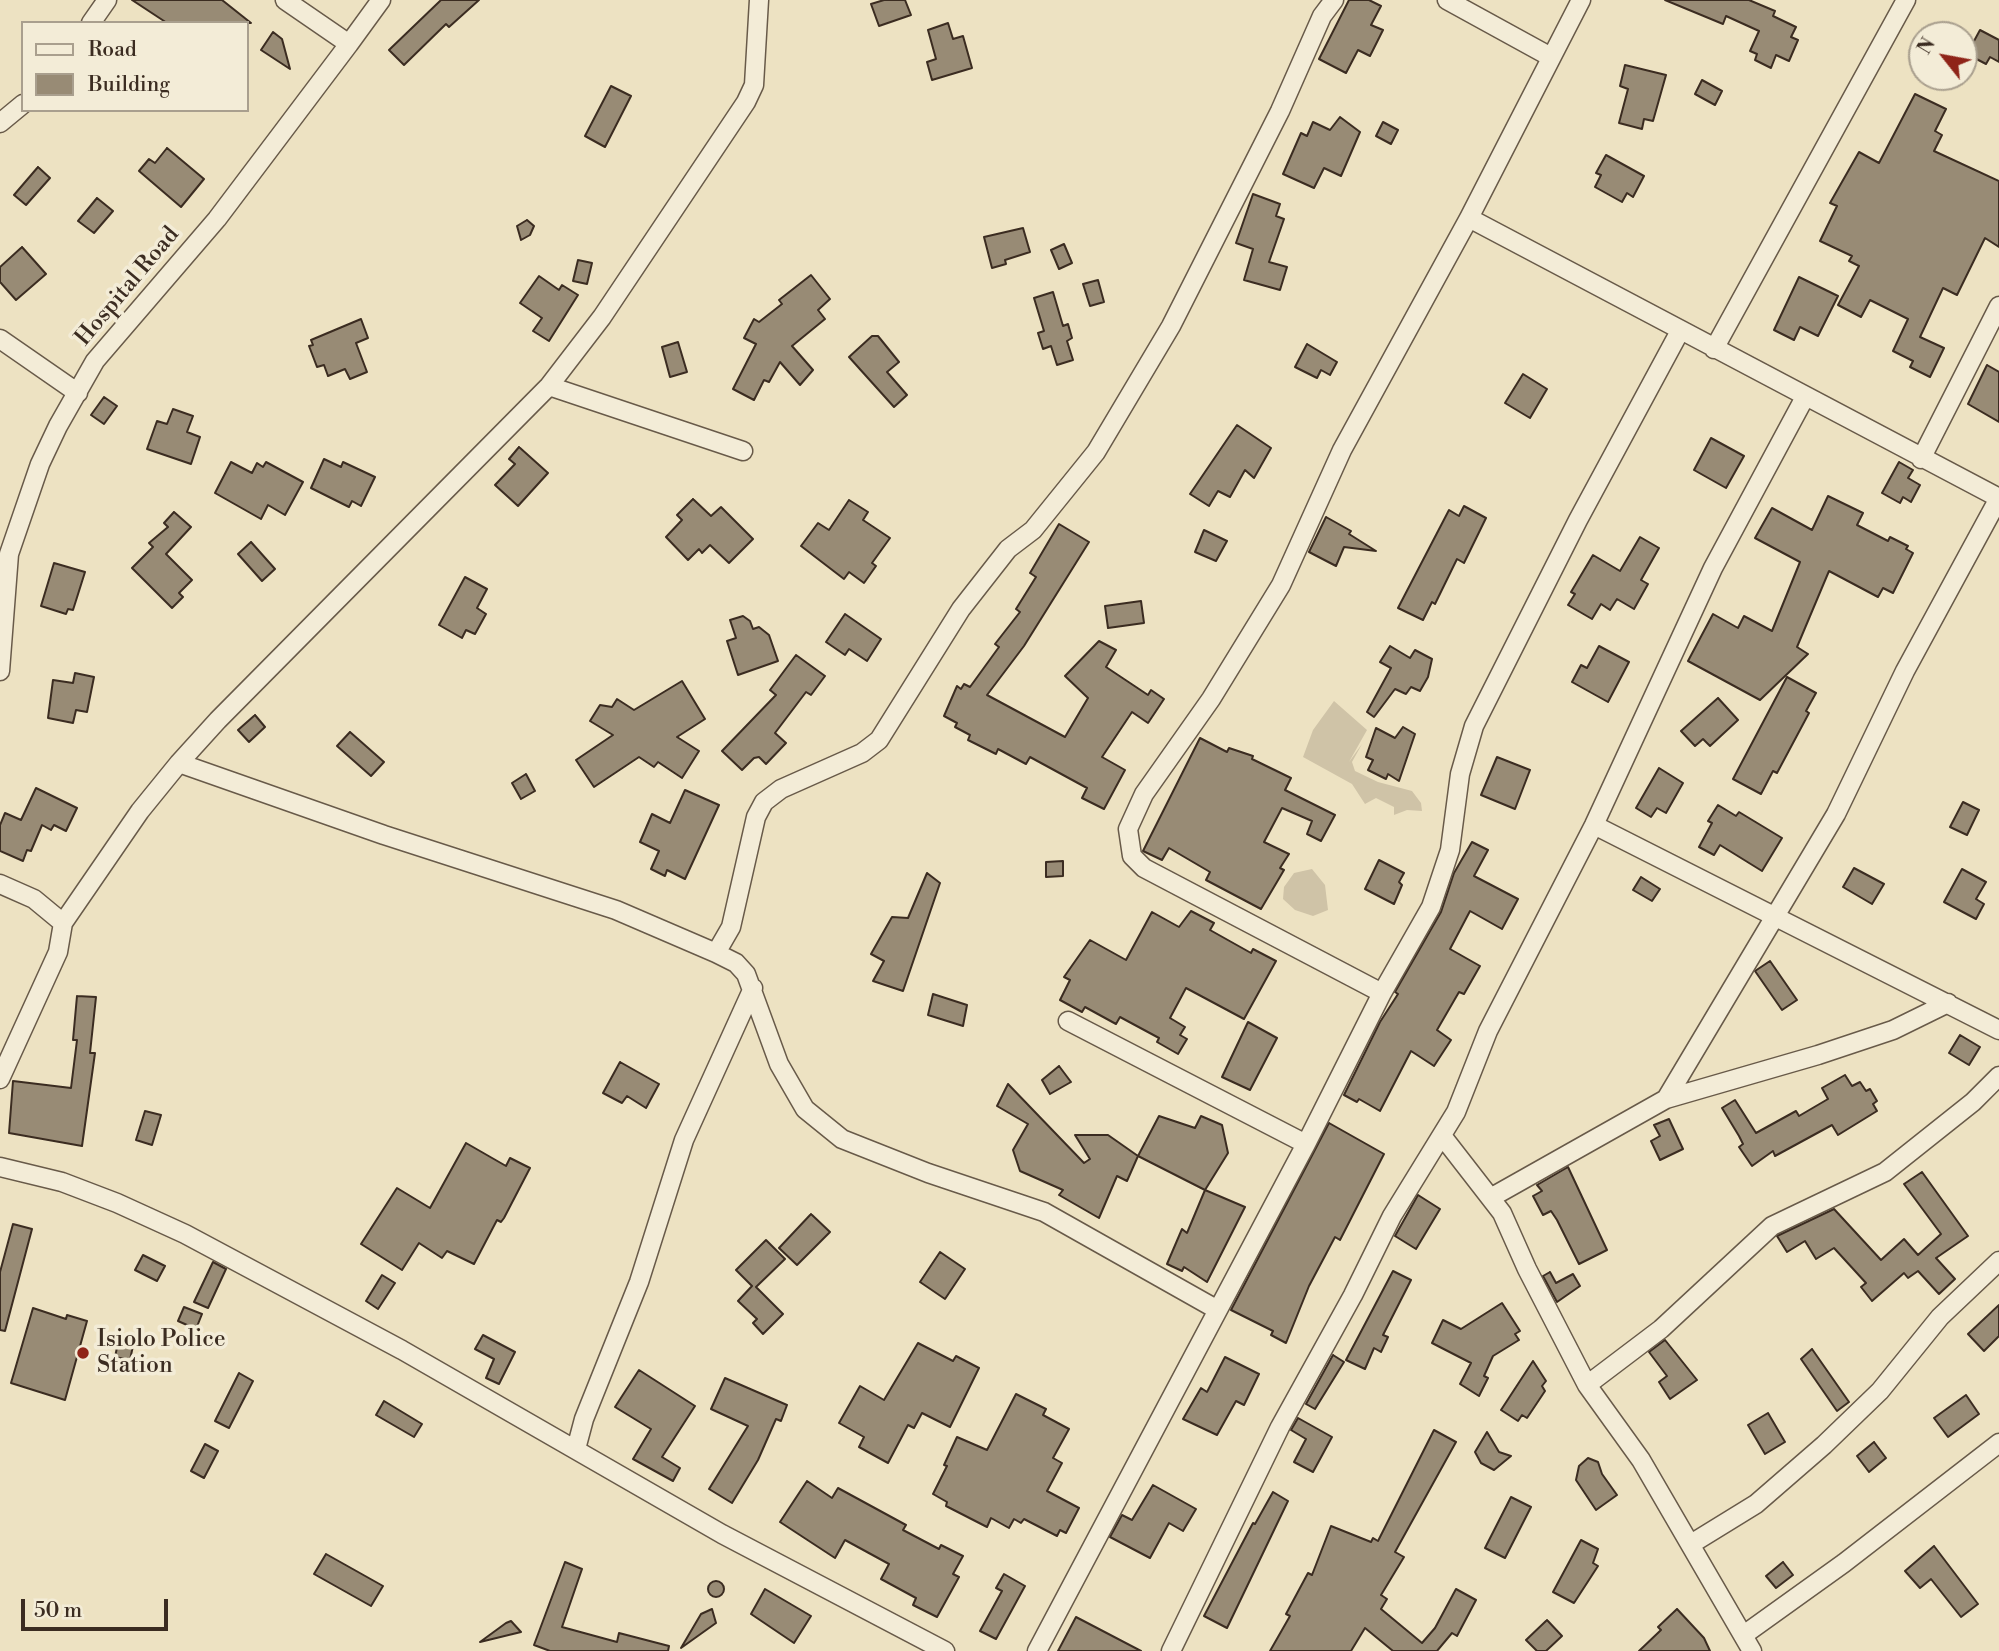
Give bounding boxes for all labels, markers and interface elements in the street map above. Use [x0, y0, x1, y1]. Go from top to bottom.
legend [21, 21, 248, 112]
north arrow [1908, 21, 1978, 91]
text: N [1913, 34, 1941, 59]
text: Road [88, 37, 137, 63]
text: Building [88, 72, 170, 98]
street label: Hospital Road [70, 222, 186, 352]
place label: Isiolo Police Station [97, 1326, 226, 1380]
marker: Isiolo Police Station [75, 1345, 91, 1361]
scale bar [24, 1584, 172, 1628]
text: 50 m [34, 1598, 82, 1624]

